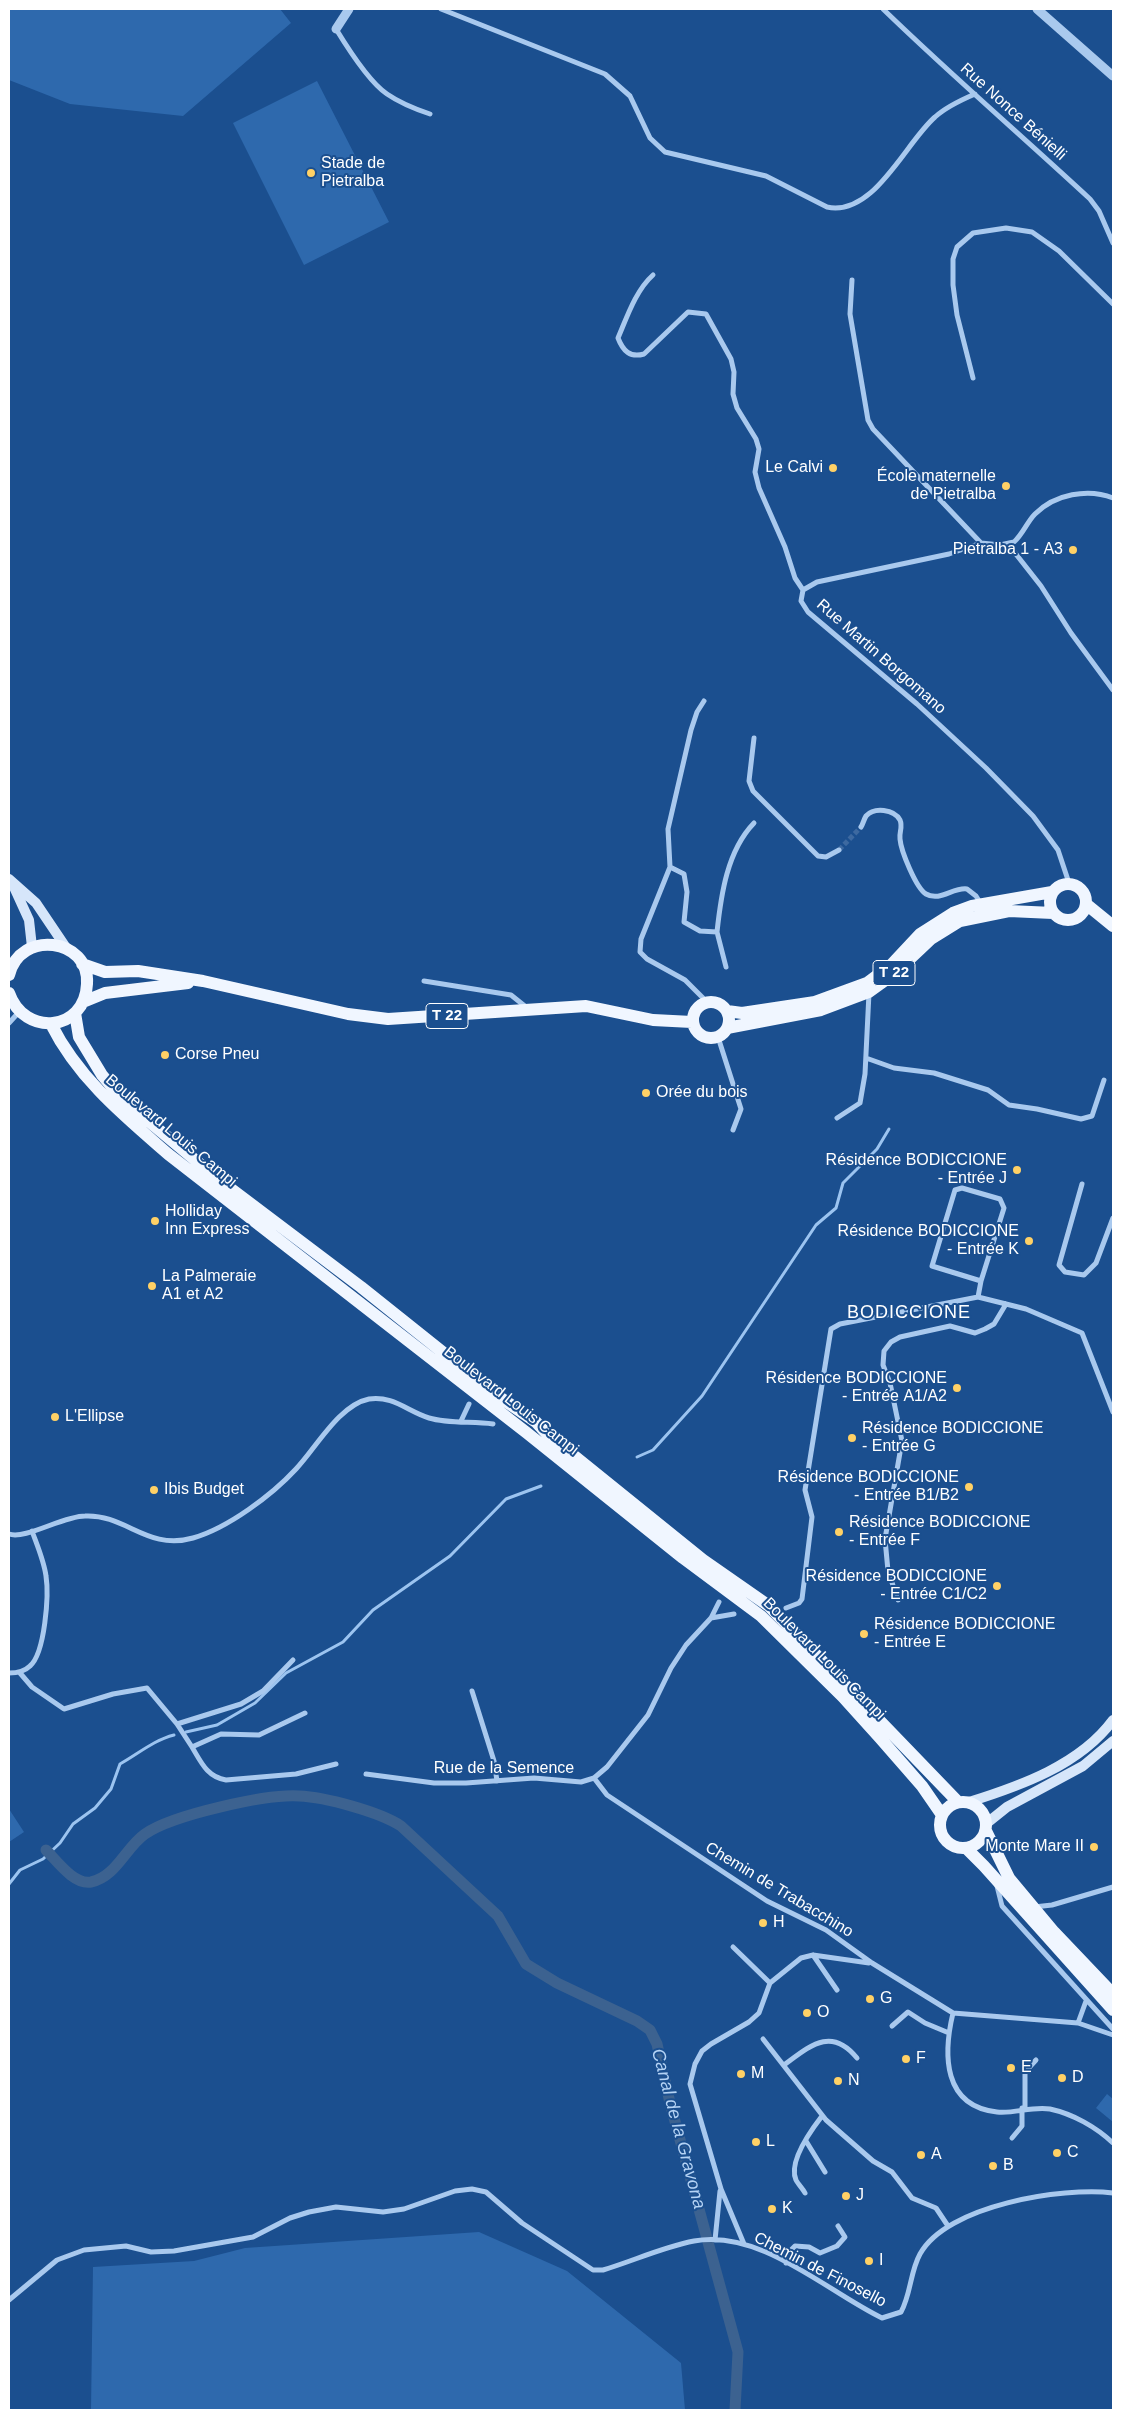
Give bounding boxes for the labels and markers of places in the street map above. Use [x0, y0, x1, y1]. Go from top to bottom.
place label: Stade de Pietralba [321, 154, 385, 192]
marker: Stade de Pietralba [305, 167, 317, 179]
place label: Le Calvi [765, 458, 823, 478]
marker: Le Calvi [827, 462, 839, 474]
place label: École maternelle de Pietralba [877, 467, 996, 505]
marker: École maternelle de Pietralba [1000, 480, 1012, 492]
place label: Pietralba 1 - A3 [953, 540, 1063, 560]
marker: Pietralba 1 - A3 [1067, 544, 1079, 556]
place label: Corse Pneu [175, 1045, 259, 1065]
marker: Corse Pneu [159, 1049, 171, 1061]
place label: Orée du bois [656, 1083, 748, 1103]
marker: Orée du bois [640, 1087, 652, 1099]
place label: Résidence BODICCIONE - Entrée J [826, 1151, 1007, 1189]
marker: Résidence BODICCIONE - Entrée J [1011, 1164, 1023, 1176]
place label: Holliday Inn Express [165, 1202, 249, 1240]
marker: Holliday Inn Express [149, 1215, 161, 1227]
place label: Résidence BODICCIONE - Entrée K [838, 1222, 1019, 1260]
marker: Résidence BODICCIONE - Entrée K [1023, 1235, 1035, 1247]
place label: La Palmeraie A1 et A2 [162, 1267, 256, 1305]
marker: La Palmeraie A1 et A2 [146, 1280, 158, 1292]
place label: Résidence BODICCIONE - Entrée A1/A2 [766, 1369, 947, 1407]
marker: Résidence BODICCIONE - Entrée A1/A2 [951, 1382, 963, 1394]
place label: L'Ellipse [65, 1407, 124, 1427]
marker: L'Ellipse [49, 1411, 61, 1423]
place label: Résidence BODICCIONE - Entrée G [862, 1419, 1043, 1457]
marker: Résidence BODICCIONE - Entrée G [846, 1432, 858, 1444]
place label: Résidence BODICCIONE - Entrée B1/B2 [778, 1468, 959, 1506]
place label: Ibis Budget [164, 1480, 244, 1500]
marker: Résidence BODICCIONE - Entrée B1/B2 [963, 1481, 975, 1493]
marker: Ibis Budget [148, 1484, 160, 1496]
place label: Résidence BODICCIONE - Entrée F [849, 1513, 1030, 1551]
marker: Résidence BODICCIONE - Entrée F [833, 1526, 845, 1538]
place label: Résidence BODICCIONE - Entrée C1/C2 [806, 1567, 987, 1605]
marker: Résidence BODICCIONE - Entrée C1/C2 [991, 1580, 1003, 1592]
place label: Résidence BODICCIONE - Entrée E [874, 1615, 1055, 1653]
marker: Résidence BODICCIONE - Entrée E [858, 1628, 870, 1640]
place label: Monte Mare II [985, 1837, 1084, 1857]
marker: Monte Mare II [1088, 1841, 1100, 1853]
place label: H [773, 1913, 785, 1933]
marker: H [757, 1917, 769, 1929]
place label: G [880, 1989, 892, 2009]
marker: G [864, 1993, 876, 2005]
place label: O [817, 2003, 829, 2023]
marker: O [801, 2007, 813, 2019]
place label: F [916, 2049, 926, 2069]
marker: F [900, 2053, 912, 2065]
place label: E [1021, 2058, 1032, 2078]
marker: E [1005, 2062, 1017, 2074]
place label: M [751, 2064, 764, 2084]
marker: M [735, 2068, 747, 2080]
place label: D [1072, 2068, 1084, 2088]
place label: N [848, 2071, 860, 2091]
marker: D [1056, 2072, 1068, 2084]
marker: N [832, 2075, 844, 2087]
place label: L [766, 2132, 775, 2152]
marker: L [750, 2136, 762, 2148]
place label: C [1067, 2143, 1079, 2163]
place label: A [931, 2145, 942, 2165]
marker: C [1051, 2147, 1063, 2159]
marker: A [915, 2149, 927, 2161]
place label: B [1003, 2156, 1014, 2176]
marker: B [987, 2160, 999, 2172]
place label: J [856, 2186, 864, 2206]
marker: J [840, 2190, 852, 2202]
place label: K [782, 2199, 793, 2219]
marker: K [766, 2203, 778, 2215]
place label: I [879, 2251, 883, 2271]
marker: I [863, 2255, 875, 2267]

